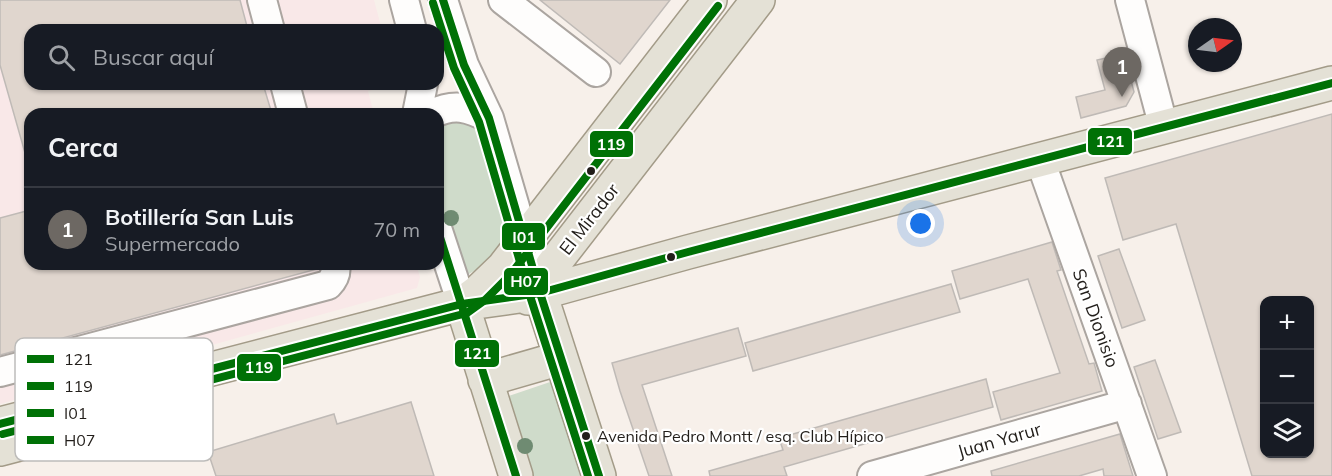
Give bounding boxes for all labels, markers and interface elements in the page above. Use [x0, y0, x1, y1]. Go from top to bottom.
north arrow [1188, 18, 1242, 72]
search box [24, 24, 444, 90]
icon: search [45, 41, 78, 74]
text: Buscar aquí [93, 43, 214, 71]
pin: 1 [1102, 48, 1142, 97]
line badge: 121 [1087, 127, 1133, 156]
line badge: 119 [589, 130, 634, 158]
text: Cerca [48, 131, 118, 164]
text: 121 [1096, 131, 1124, 151]
text: 119 [597, 134, 625, 154]
unlabelled marker [585, 165, 597, 177]
street label: El Mirador [554, 178, 624, 259]
text: Botillería San Luis [105, 203, 294, 231]
your location [906, 209, 935, 238]
text: 1 [62, 217, 74, 242]
text: 70 m [373, 217, 420, 242]
line badge: I01 [501, 222, 546, 251]
text: I01 [512, 227, 536, 247]
text: Supermercado [105, 231, 240, 256]
unlabelled marker [665, 251, 677, 263]
street label: San Dionisio [1067, 265, 1125, 371]
line badge: H07 [503, 267, 549, 296]
text: H07 [510, 271, 542, 291]
map controls [1260, 296, 1314, 458]
button: + [1260, 296, 1314, 350]
legend [15, 338, 213, 461]
line badge: 121 [454, 339, 500, 368]
text: 121 [463, 343, 491, 363]
text: 121 [64, 349, 93, 369]
button: − [1260, 350, 1314, 404]
line badge: 119 [236, 353, 282, 382]
text: 119 [245, 357, 273, 377]
text: 119 [64, 376, 93, 396]
text: I01 [64, 403, 87, 423]
button: layers [1260, 404, 1314, 458]
street label: Juan Yarur [954, 417, 1044, 463]
place label: Avenida Pedro Montt / esq. Club Hípico [597, 426, 884, 446]
text: H07 [64, 430, 95, 450]
marker: Avenida Pedro Montt / esq. Club Hípico [580, 430, 592, 442]

